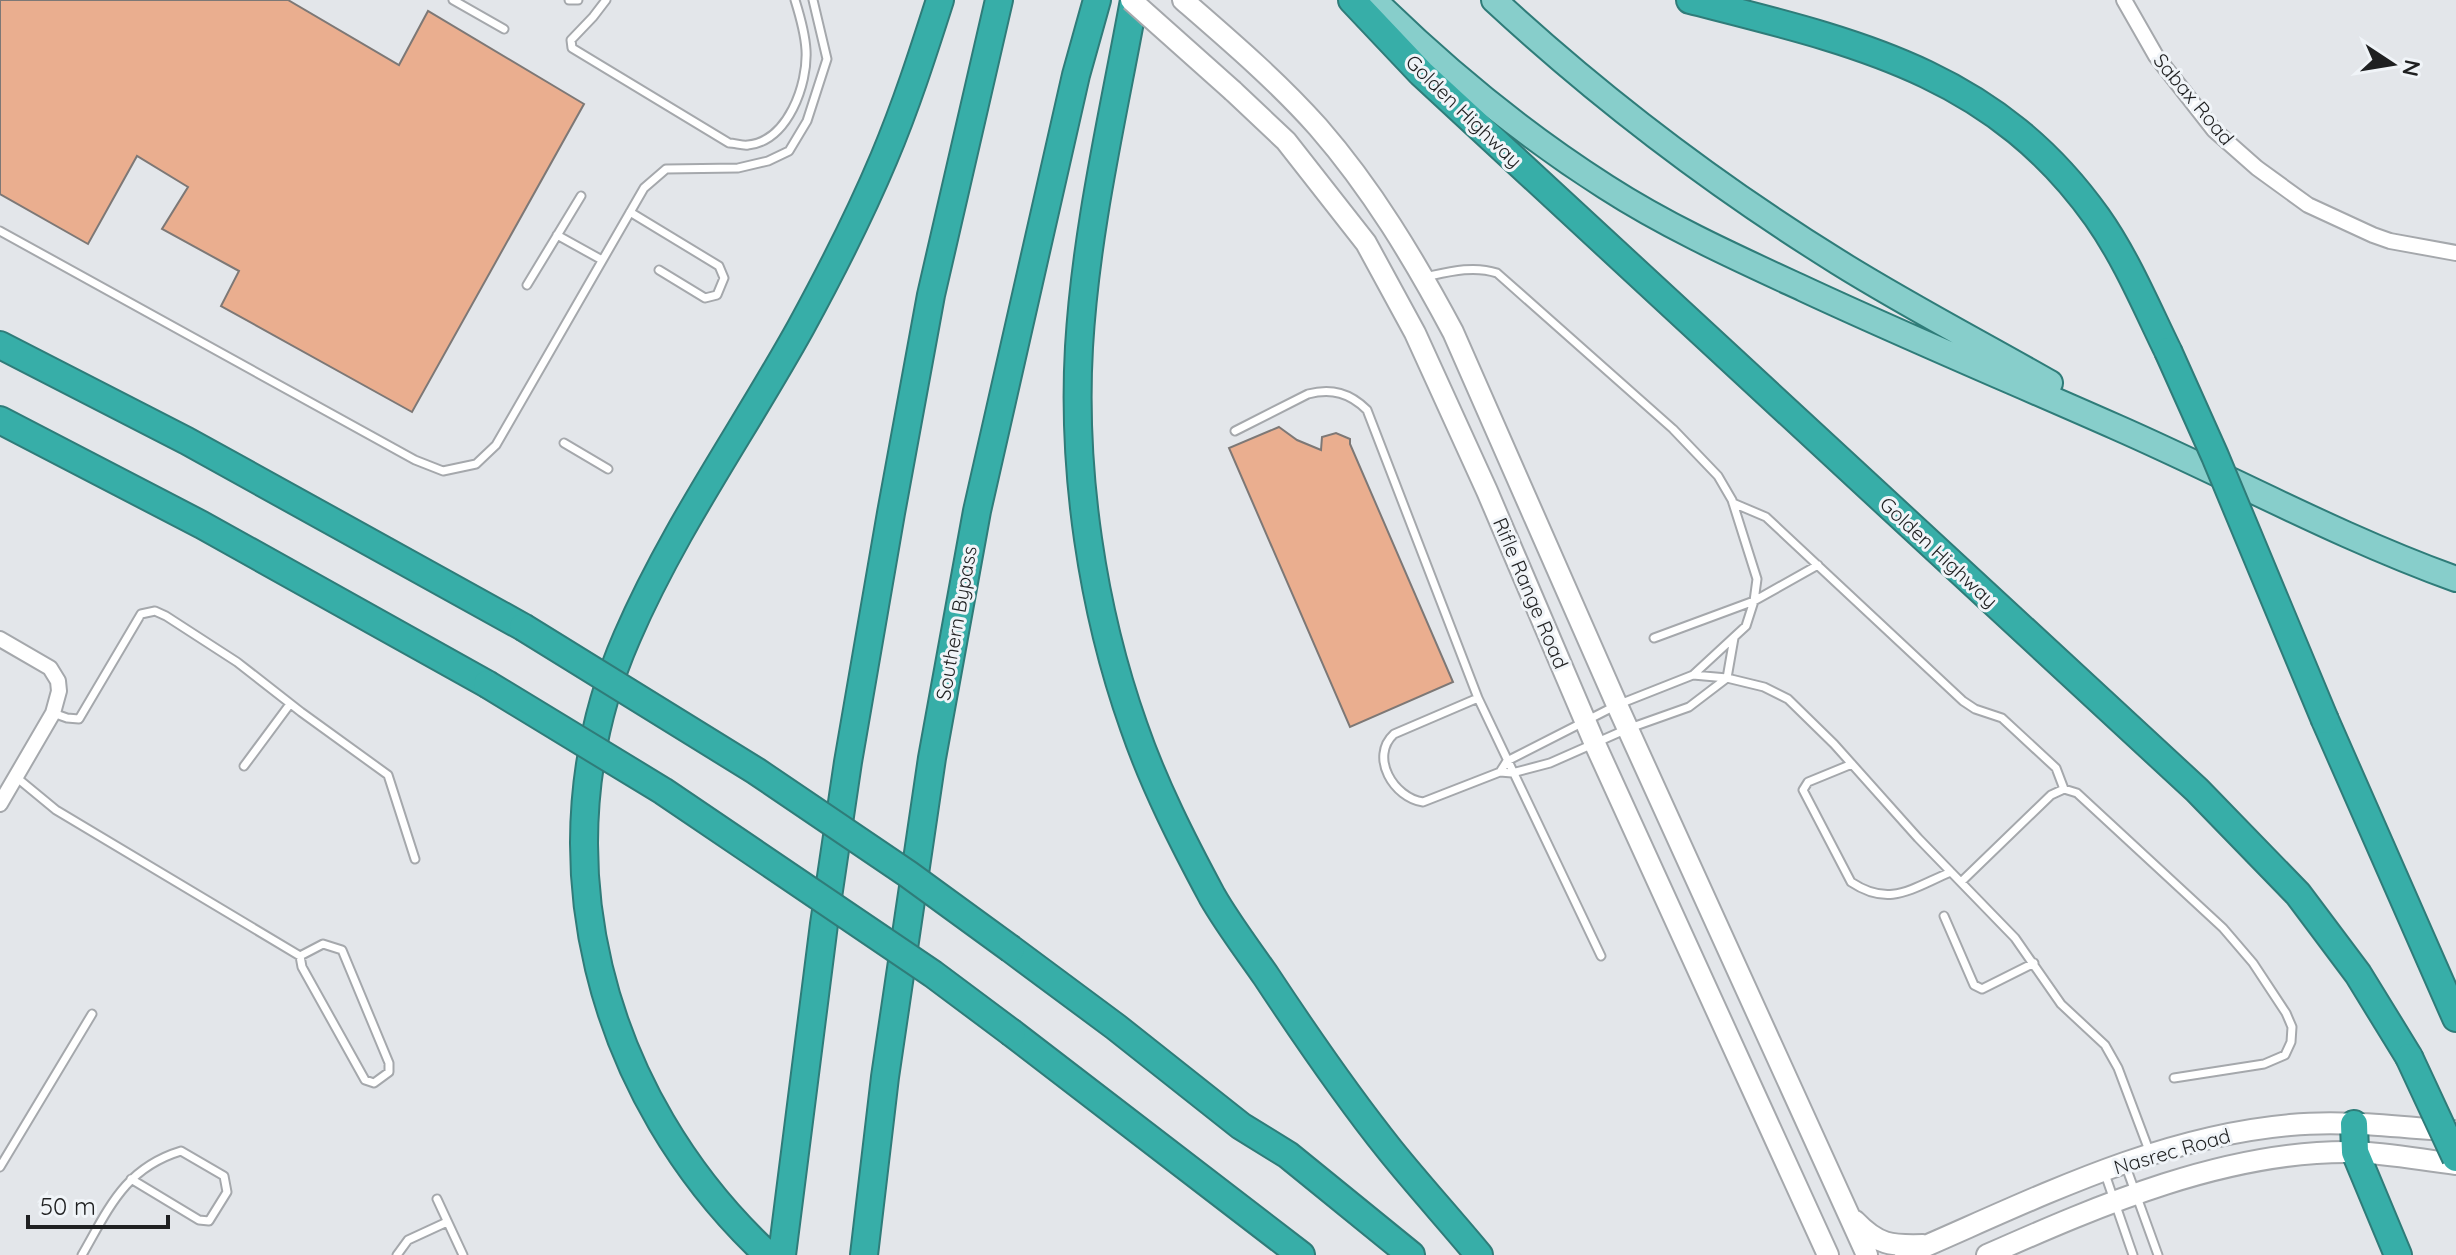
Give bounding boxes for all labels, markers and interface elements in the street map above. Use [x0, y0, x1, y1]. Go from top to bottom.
north arrow [2352, 24, 2432, 104]
street label: Sabax Road [2148, 48, 2240, 150]
street label: Golden Highway [1401, 49, 1527, 173]
text: N [2396, 57, 2427, 79]
street label: Golden Highway [1875, 491, 2003, 613]
street label: Rifle Range Road [1488, 514, 1574, 672]
street label: Southern Bypass [930, 544, 982, 702]
street label: Nasrec Road [2111, 1122, 2233, 1180]
scale bar [28, 1179, 168, 1229]
text: 50 m [40, 1191, 96, 1221]

